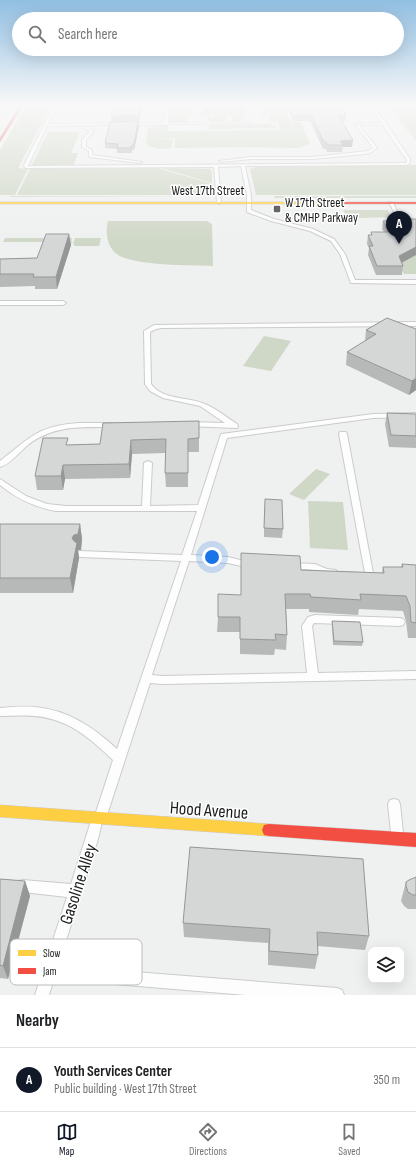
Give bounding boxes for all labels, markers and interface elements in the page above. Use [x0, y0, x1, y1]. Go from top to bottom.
search box [12, 12, 404, 56]
icon: search [26, 23, 48, 45]
text: Search here [58, 25, 118, 44]
street label: West 17th Street [171, 183, 245, 199]
place label: W 17th Street & CMHP Parkway [285, 195, 358, 226]
marker: W 17th Street & CMHP Parkway [272, 204, 282, 214]
pin: A [386, 211, 412, 244]
your location [202, 547, 222, 567]
street label: Hood Avenue [169, 797, 249, 824]
street label: Gasoline Alley [56, 841, 101, 927]
legend [10, 939, 142, 985]
text: Slow [43, 947, 60, 960]
map controls [368, 947, 404, 983]
button: layers [368, 947, 404, 983]
text: Jam [42, 965, 57, 978]
text: Nearby [16, 1011, 59, 1031]
text: Youth Services Center [54, 1062, 172, 1081]
text: A [26, 1072, 32, 1088]
text: 350 m [373, 1072, 400, 1088]
text: Public building · West 17th Street [54, 1081, 197, 1097]
tab: Map [56, 1121, 78, 1158]
tab: Directions [189, 1121, 227, 1158]
tab: Saved [338, 1121, 360, 1158]

